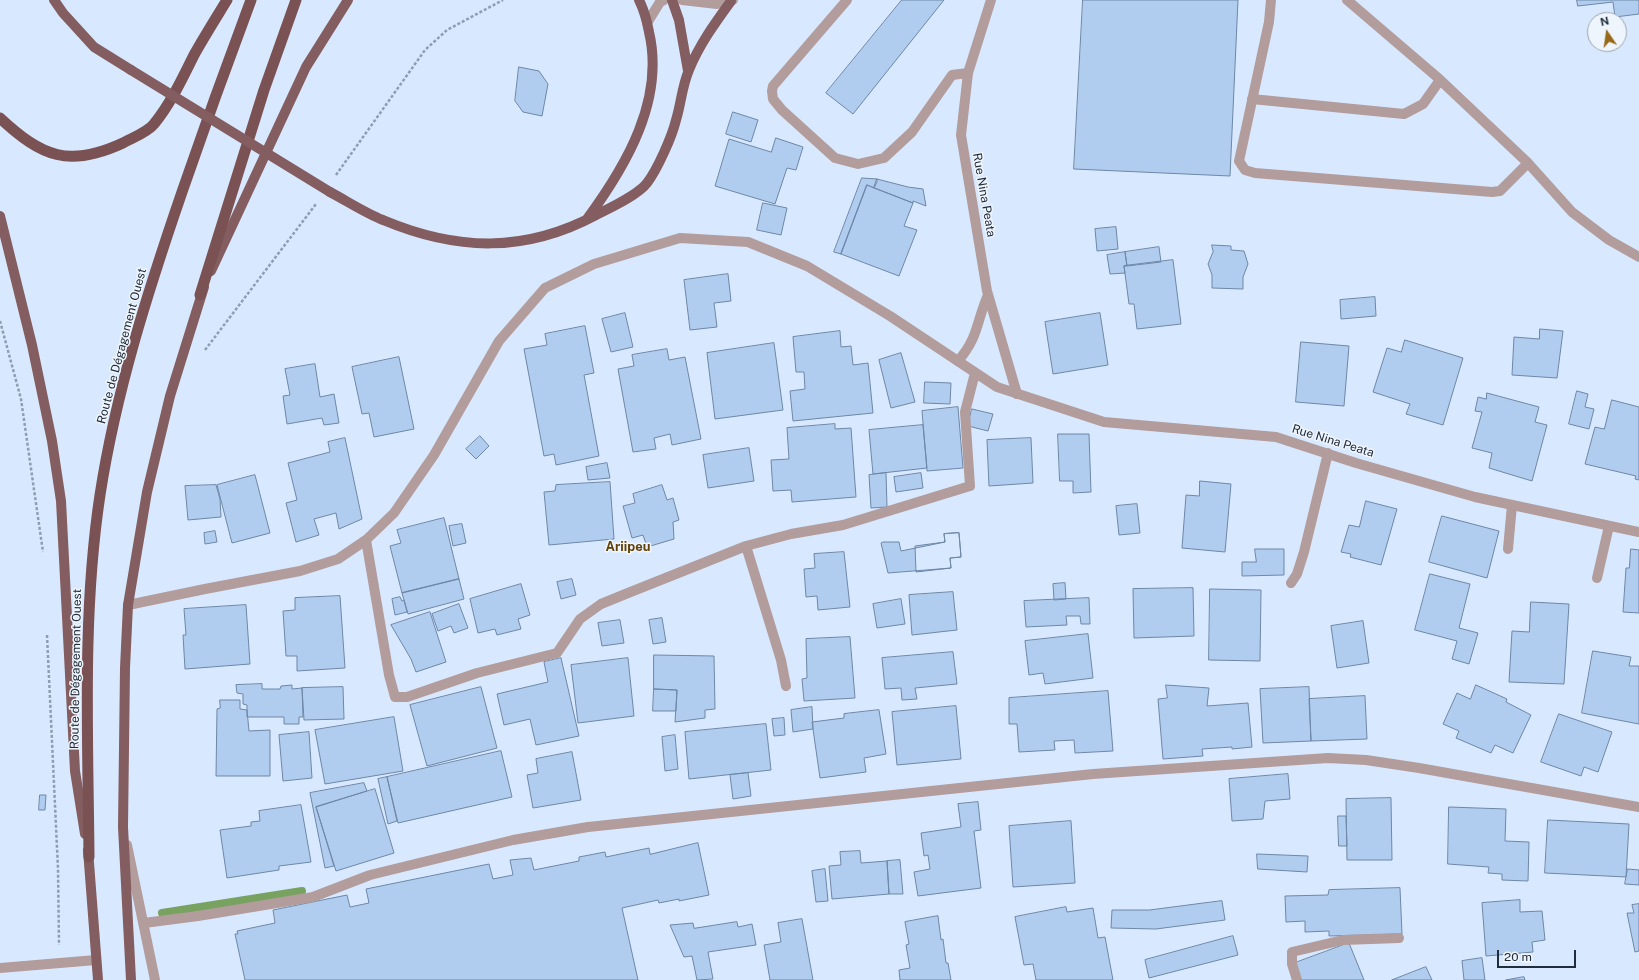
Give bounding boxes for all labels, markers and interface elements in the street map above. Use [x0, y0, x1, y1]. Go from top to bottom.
north arrow [1587, 12, 1627, 52]
text: N [1599, 14, 1610, 28]
street label: Rue Nina Peata [970, 152, 998, 238]
street label: Route de Dégagement Ouest [94, 267, 150, 425]
street label: Rue Nina Peata [1290, 422, 1376, 460]
district label: Ariipeu [606, 539, 650, 555]
street label: Route de Dégagement Ouest [67, 589, 85, 749]
scale bar [1499, 942, 1578, 968]
text: 20 m [1504, 950, 1532, 964]

